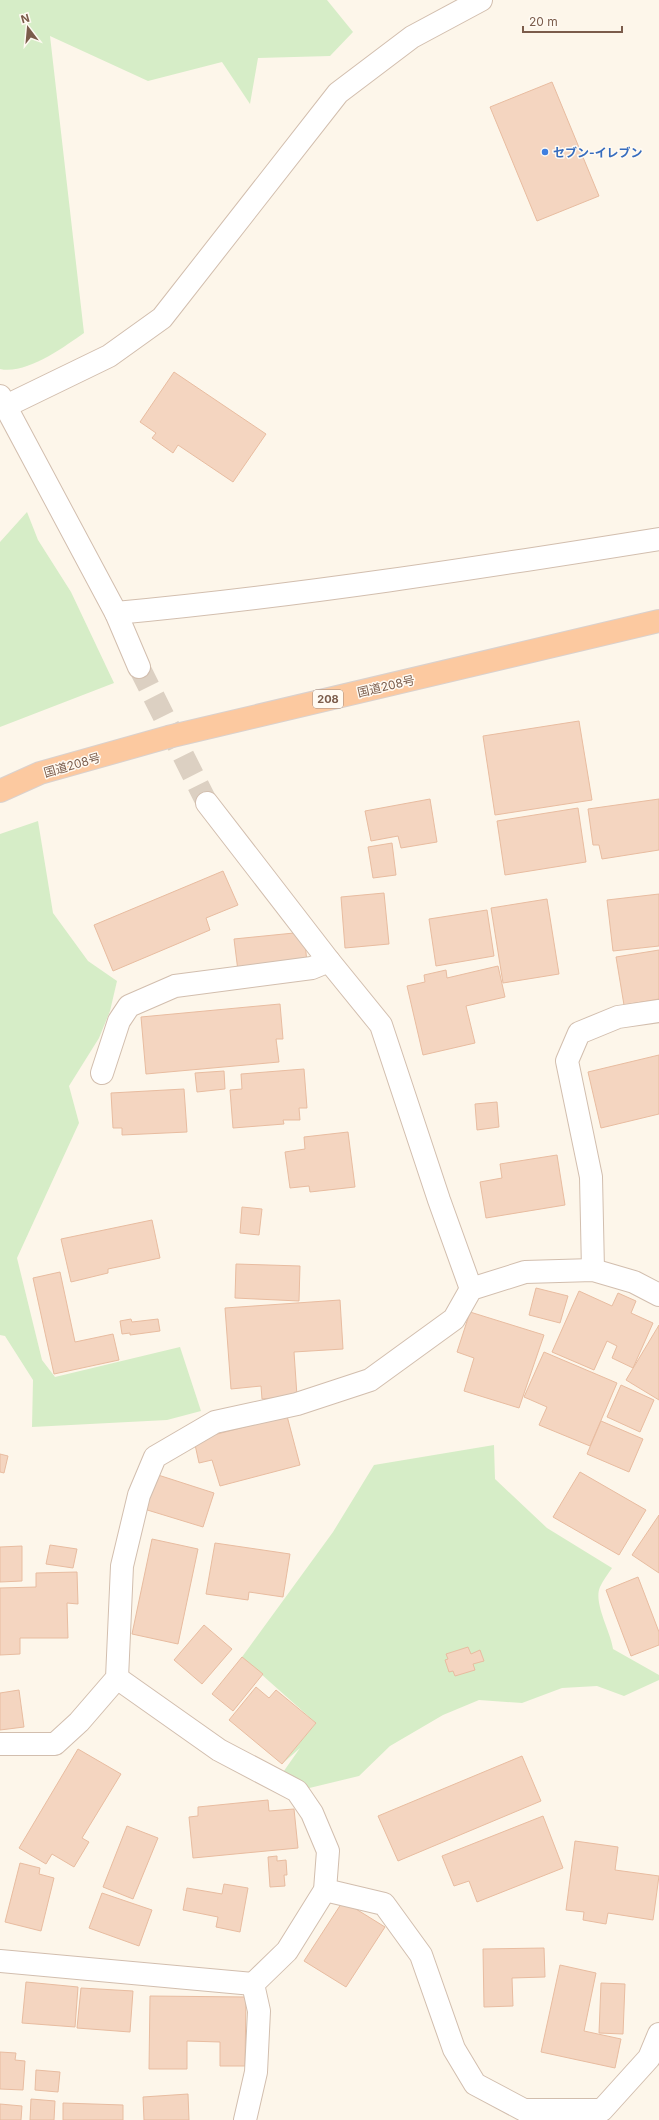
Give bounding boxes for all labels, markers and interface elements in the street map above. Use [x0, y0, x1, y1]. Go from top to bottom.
north arrow [8, 8, 48, 48]
scale bar [523, 8, 622, 34]
text: N [19, 11, 31, 26]
text: 20 m [529, 14, 558, 29]
place label: セブン-イレブン [553, 145, 643, 160]
marker: セブン-イレブン [540, 147, 550, 157]
street label: 国道208号 [356, 672, 416, 700]
road number: 208 [313, 690, 343, 708]
street label: 国道208号 [42, 750, 102, 780]

